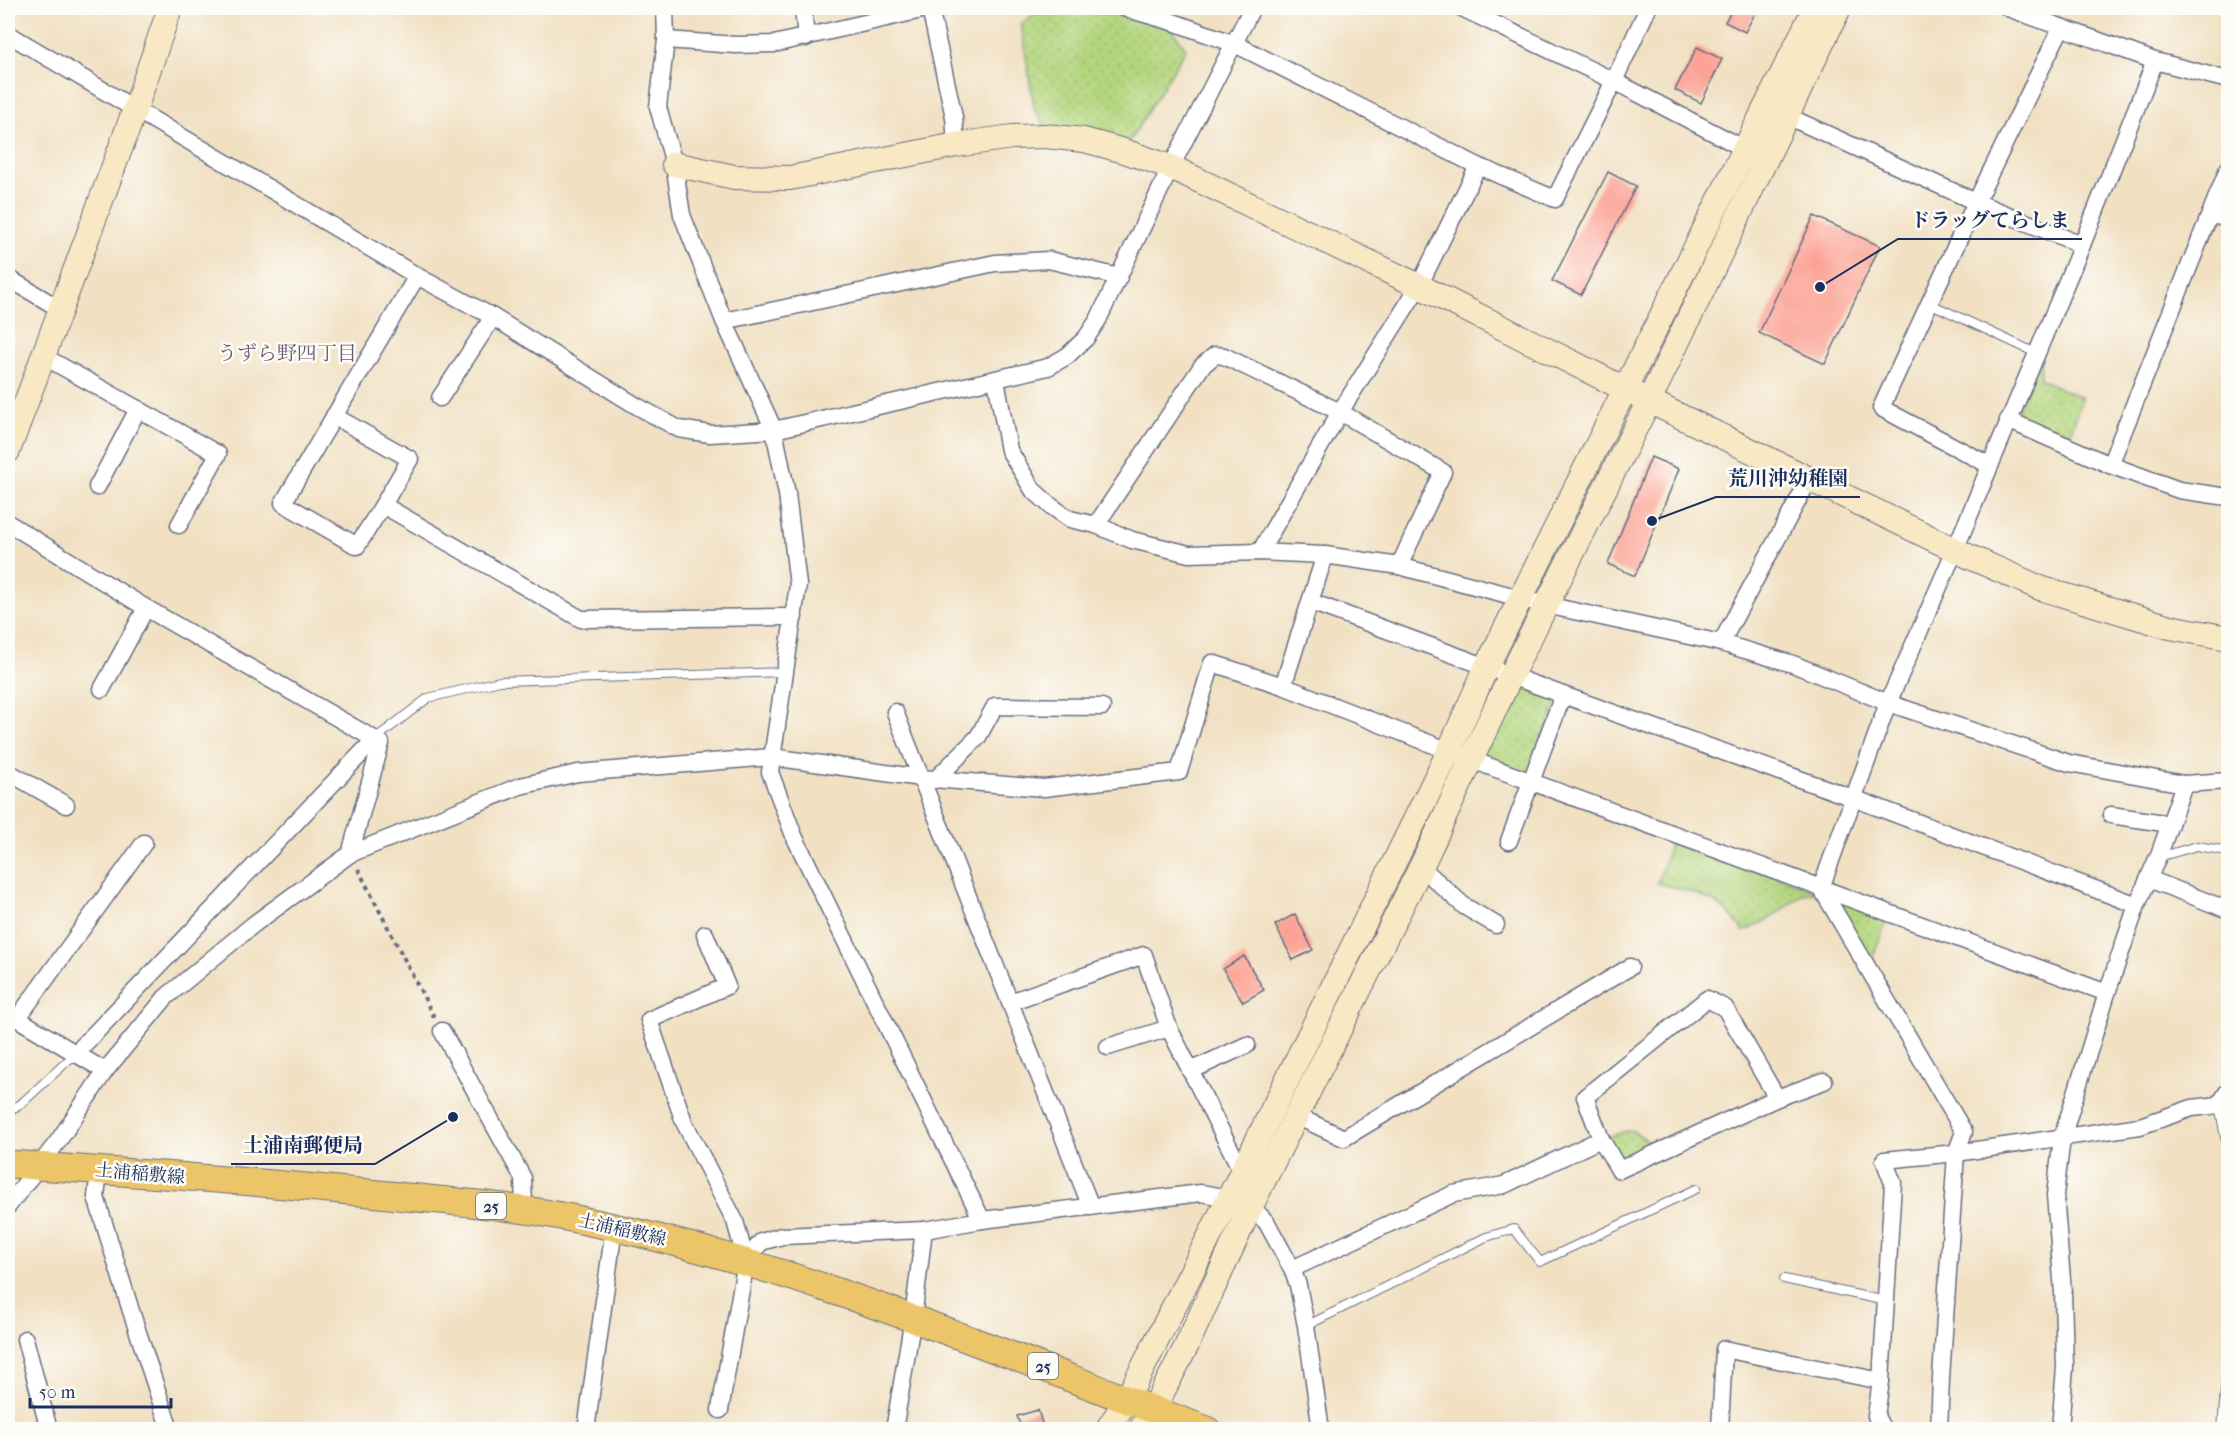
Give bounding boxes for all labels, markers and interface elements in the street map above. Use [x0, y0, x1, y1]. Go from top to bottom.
callout: ドラッグてらしま [1898, 201, 2082, 239]
text: ドラッグてらしま [1910, 209, 2070, 232]
district label: うずら野四丁目 [217, 342, 357, 365]
callout: 荒川沖幼稚園 [1716, 459, 1860, 497]
text: 荒川沖幼稚園 [1728, 467, 1848, 490]
callout: 土浦南郵便局 [231, 1126, 375, 1164]
text: 土浦南郵便局 [243, 1134, 363, 1157]
street label: 土浦稲敷線 [94, 1160, 186, 1188]
road number: 25 [476, 1193, 506, 1219]
street label: 土浦稲敷線 [576, 1210, 668, 1250]
road number: 25 [1028, 1353, 1058, 1379]
scale bar [30, 1371, 171, 1409]
text: 50 m [39, 1382, 76, 1403]

